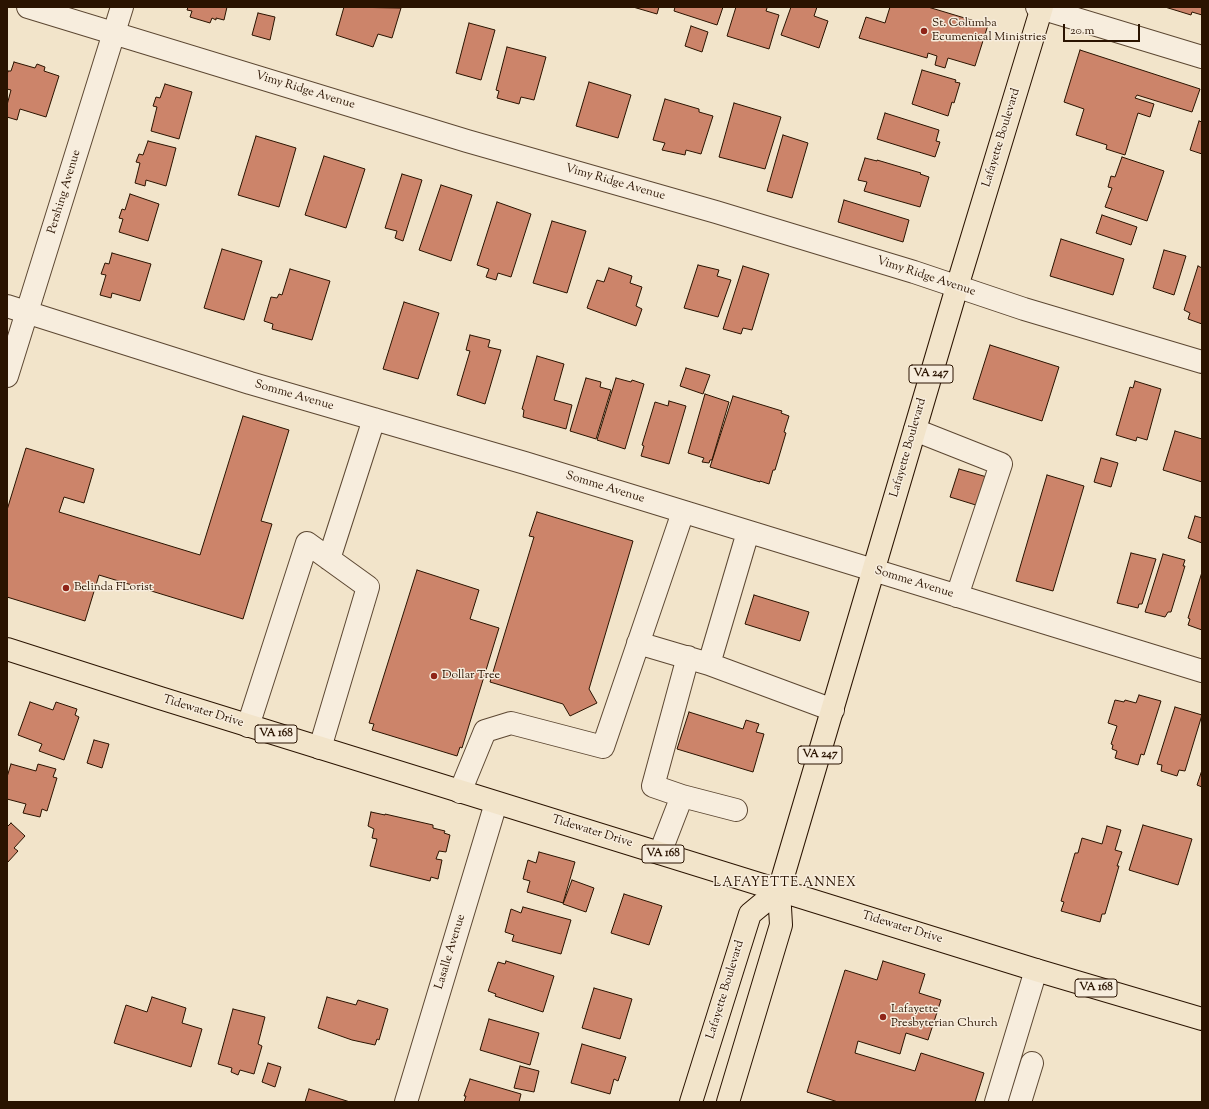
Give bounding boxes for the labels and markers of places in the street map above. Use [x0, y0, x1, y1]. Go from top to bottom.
place label: St. Columba Ecumenical Ministries [932, 17, 1046, 45]
marker: St. Columba Ecumenical Ministries [919, 26, 929, 36]
place label: Belinda FLorist [74, 581, 153, 595]
marker: Belinda FLorist [61, 583, 71, 593]
place label: Dollar Tree [442, 669, 500, 683]
marker: Dollar Tree [429, 671, 439, 681]
place label: Lafayette Presbyterian Church [891, 1003, 998, 1031]
marker: Lafayette Presbyterian Church [878, 1012, 888, 1022]

